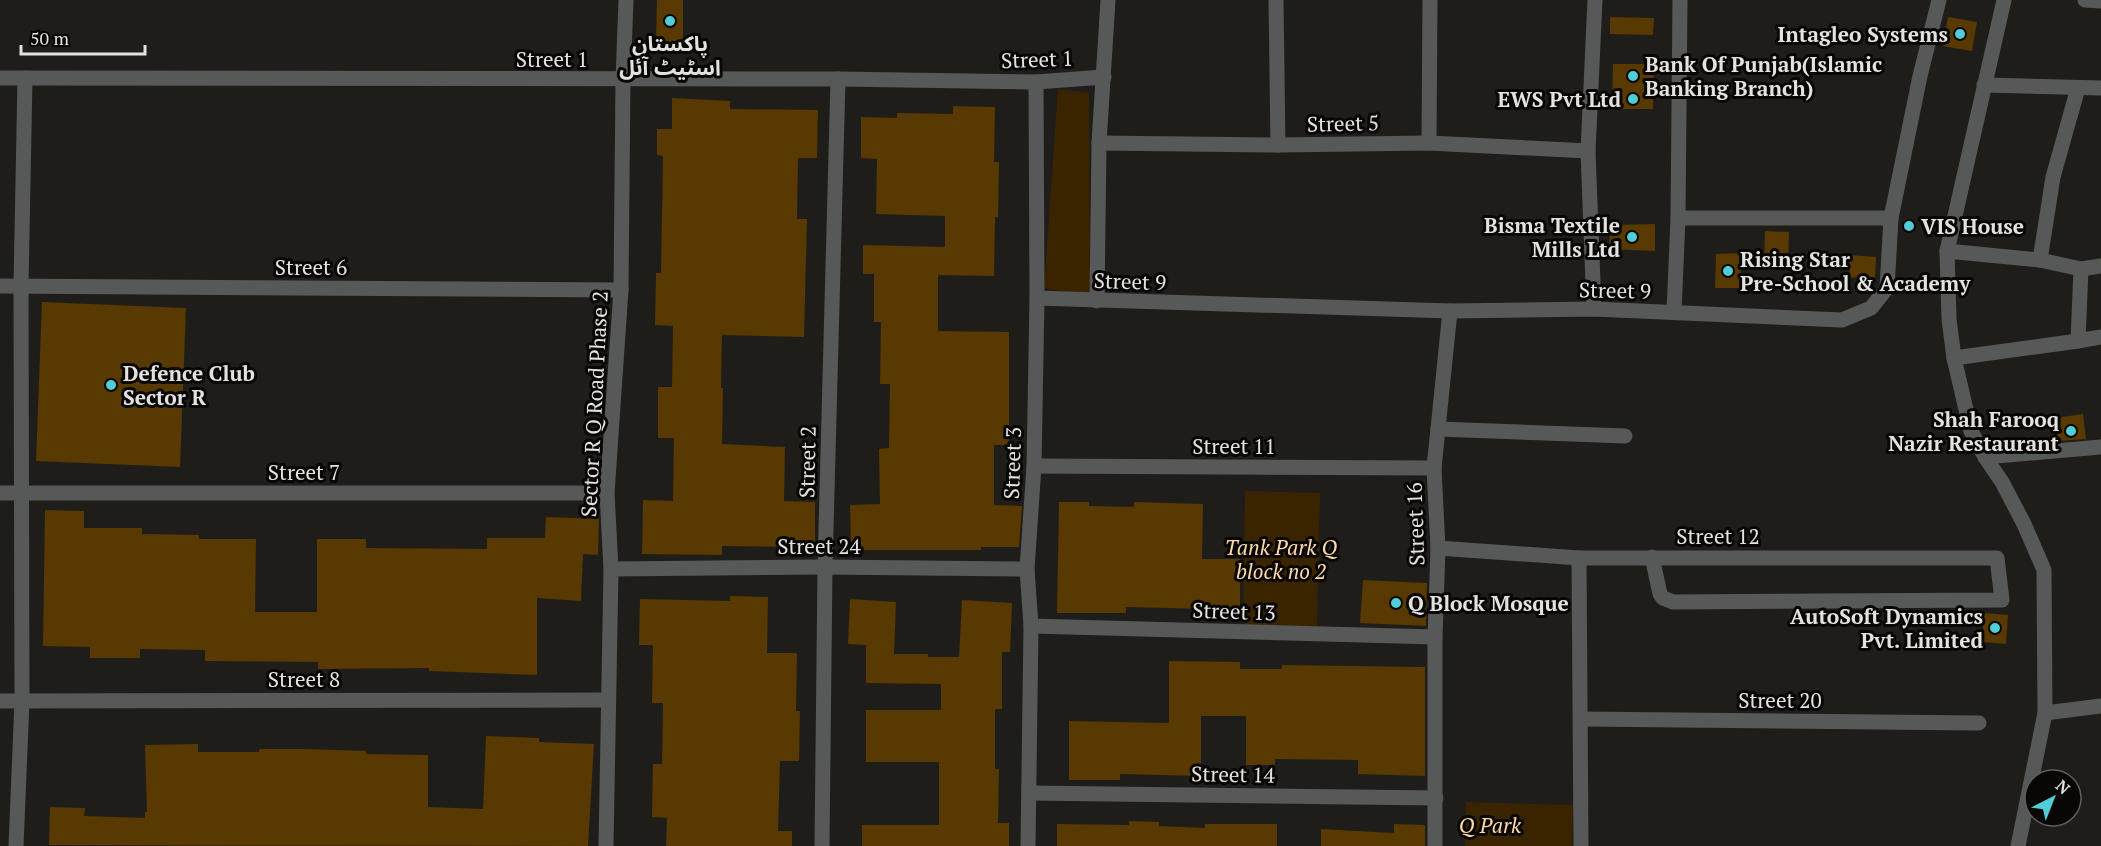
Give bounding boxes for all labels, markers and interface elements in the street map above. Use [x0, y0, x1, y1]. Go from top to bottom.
marker: پاکستان اسٹیٹ آئل [663, 14, 677, 28]
scale bar [21, 18, 146, 56]
place label: Intagleo Systems [1778, 20, 1948, 48]
text: 50 m [30, 26, 70, 50]
marker: Intagleo Systems [1953, 27, 1967, 41]
place label: پاکستان اسٹیٹ آئل [619, 29, 721, 81]
street label: Street 1 [1000, 44, 1074, 74]
street label: Street 1 [516, 45, 588, 73]
place label: Bank Of Punjab(Islamic Banking Branch) [1645, 50, 1882, 102]
marker: Bank Of Punjab(Islamic Banking Branch) [1626, 69, 1640, 83]
place label: EWS Pvt Ltd [1497, 85, 1621, 113]
marker: EWS Pvt Ltd [1626, 92, 1640, 106]
street label: Street 5 [1307, 108, 1379, 138]
place label: Bisma Textile Mills Ltd [1484, 211, 1620, 263]
place label: VIS House [1921, 212, 2024, 240]
marker: VIS House [1902, 219, 1916, 233]
marker: Bisma Textile Mills Ltd [1625, 230, 1639, 244]
place label: Rising Star Pre-School & Academy [1740, 245, 1971, 297]
street label: Street 6 [275, 253, 347, 281]
marker: Rising Star Pre-School & Academy [1721, 264, 1735, 278]
street label: Street 9 [1093, 266, 1167, 296]
street label: Street 9 [1579, 275, 1651, 305]
street label: Sector R Q Road Phase 2 [574, 290, 614, 518]
place label: Defence Club Sector R [123, 359, 255, 411]
marker: Defence Club Sector R [104, 378, 118, 392]
place label: Shah Farooq Nazir Restaurant [1888, 405, 2060, 457]
marker: Shah Farooq Nazir Restaurant [2064, 424, 2078, 438]
street label: Street 2 [792, 426, 822, 498]
street label: Street 3 [997, 426, 1027, 500]
street label: Street 11 [1192, 432, 1276, 460]
street label: Street 7 [268, 458, 340, 486]
street label: Street 16 [1400, 482, 1430, 566]
street label: Street 12 [1676, 522, 1760, 550]
street label: Street 24 [777, 532, 862, 560]
park label: Tank Park Q block no 2 [1225, 533, 1337, 585]
place label: Q Block Mosque [1408, 589, 1569, 617]
street label: Street 13 [1192, 596, 1276, 626]
marker: Q Block Mosque [1389, 596, 1403, 610]
place label: AutoSoft Dynamics Pvt. Limited [1790, 602, 1983, 654]
marker: AutoSoft Dynamics Pvt. Limited [1988, 621, 2002, 635]
street label: Street 8 [268, 665, 340, 693]
street label: Street 20 [1738, 686, 1822, 714]
street label: Street 14 [1191, 759, 1276, 789]
north arrow [2023, 768, 2083, 828]
text: N [2051, 775, 2075, 799]
park label: Q Park [1459, 811, 1522, 839]

